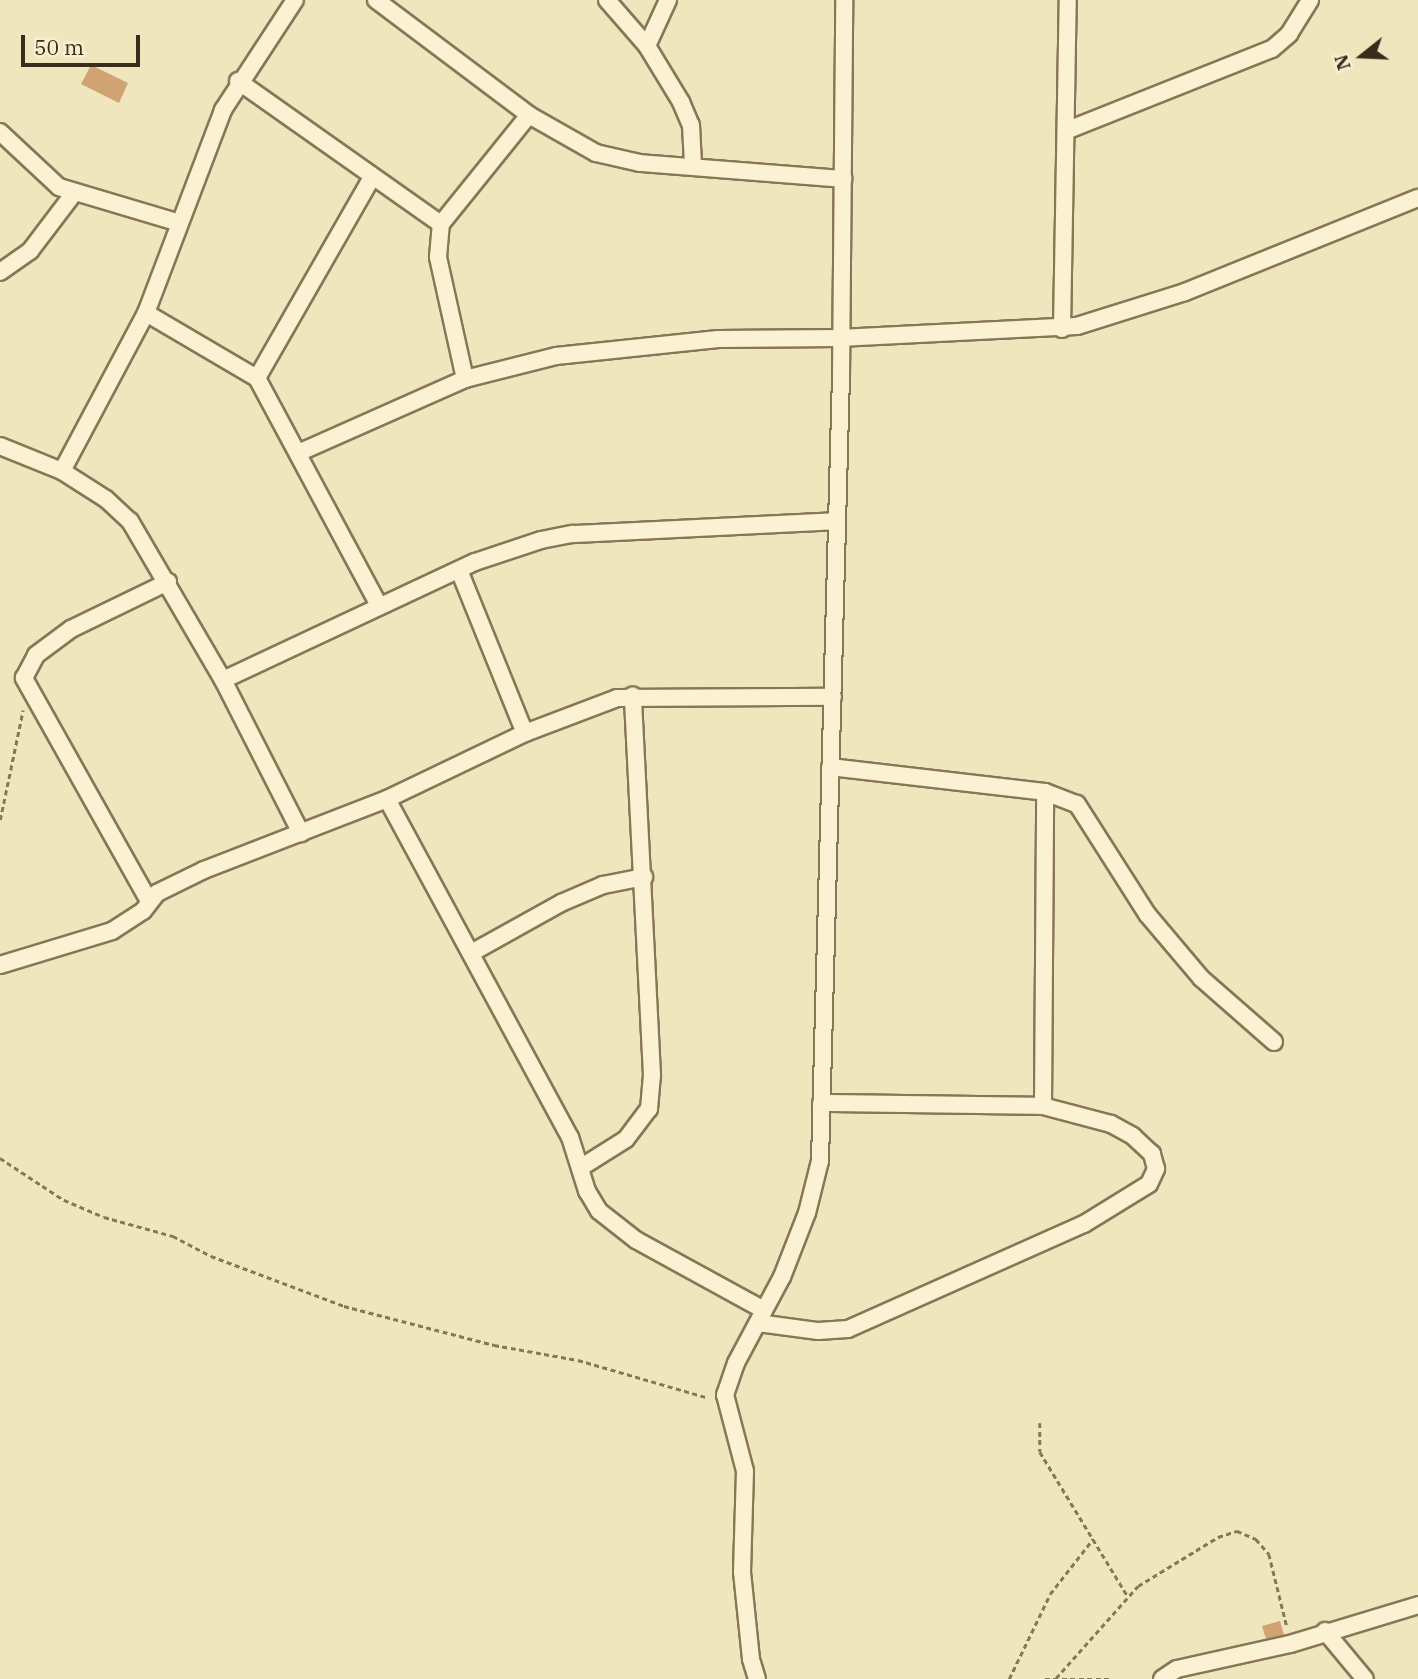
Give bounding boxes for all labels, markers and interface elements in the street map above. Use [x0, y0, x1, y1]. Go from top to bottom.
scale bar [24, 21, 144, 65]
north arrow [1327, 21, 1397, 91]
text: 50 m [34, 33, 84, 61]
text: N [1328, 52, 1356, 73]

